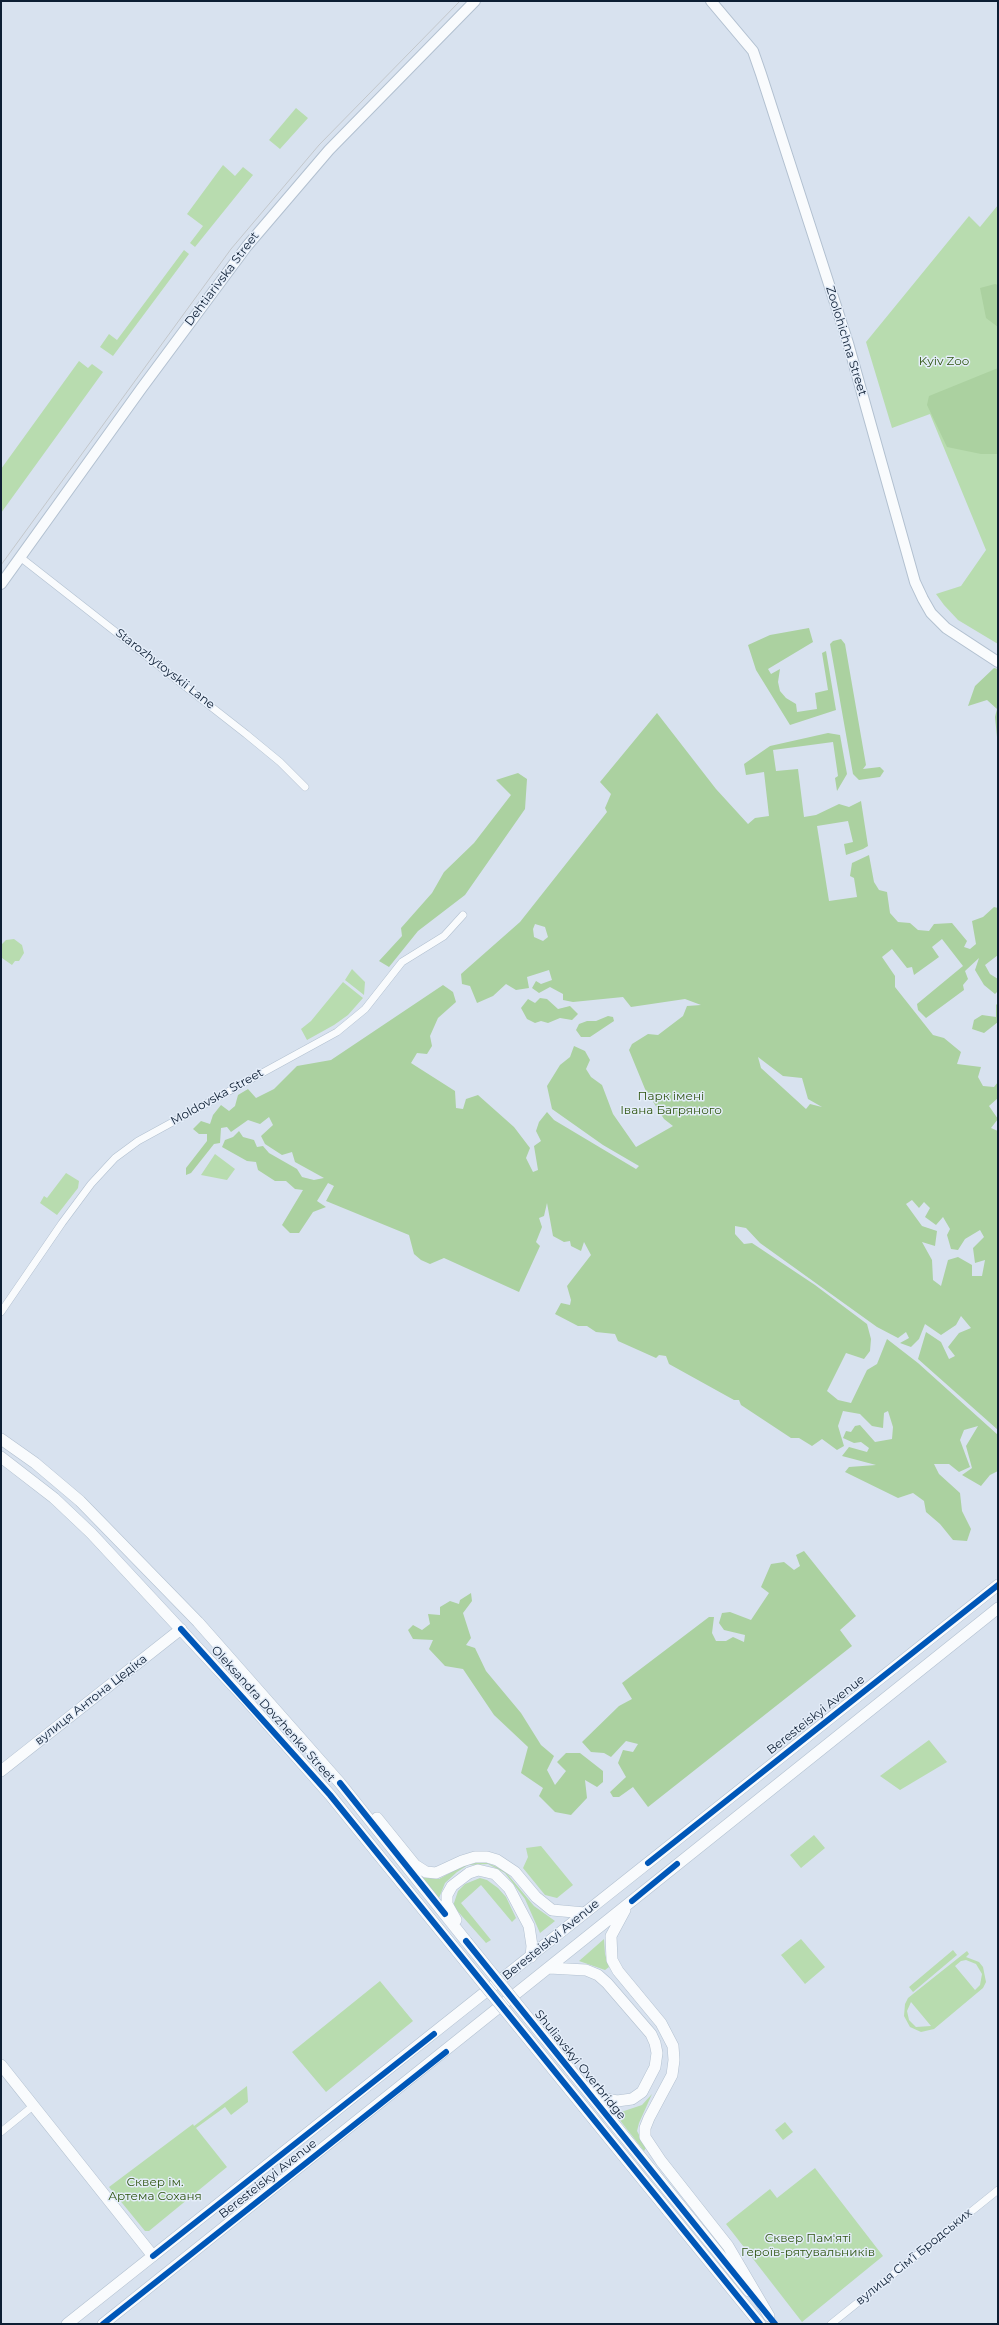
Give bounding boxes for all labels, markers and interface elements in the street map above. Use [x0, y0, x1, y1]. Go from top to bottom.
street label: Dehtiarivska Street [182, 229, 262, 329]
street label: Zoolohichna Street [822, 284, 870, 398]
park label: Kyiv Zoo [919, 354, 969, 368]
street label: Starozhytoyskii Lane [112, 626, 218, 712]
street label: Moldovska Street [168, 1066, 266, 1128]
park label: Парк імені Івана Багряного [620, 1089, 722, 1117]
street label: Oleksandra Dovzhenka Street [208, 1643, 338, 1785]
street label: вулиця Антона Цедіка [32, 1652, 150, 1748]
street label: Beresteiskyi Avenue [764, 1672, 868, 1758]
street label: Beresteiskyi Avenue [500, 1897, 602, 1983]
street label: Shuliavskyi Overbridge [531, 2007, 629, 2123]
street label: Beresteiskyi Avenue [216, 2136, 320, 2222]
park label: Сквер ім. Артема Соханя [108, 2175, 202, 2203]
street label: вулиця Сімʼї Бродських [853, 2206, 975, 2308]
park label: Сквер Пам'яті Героїв-рятувальників [741, 2231, 875, 2259]

